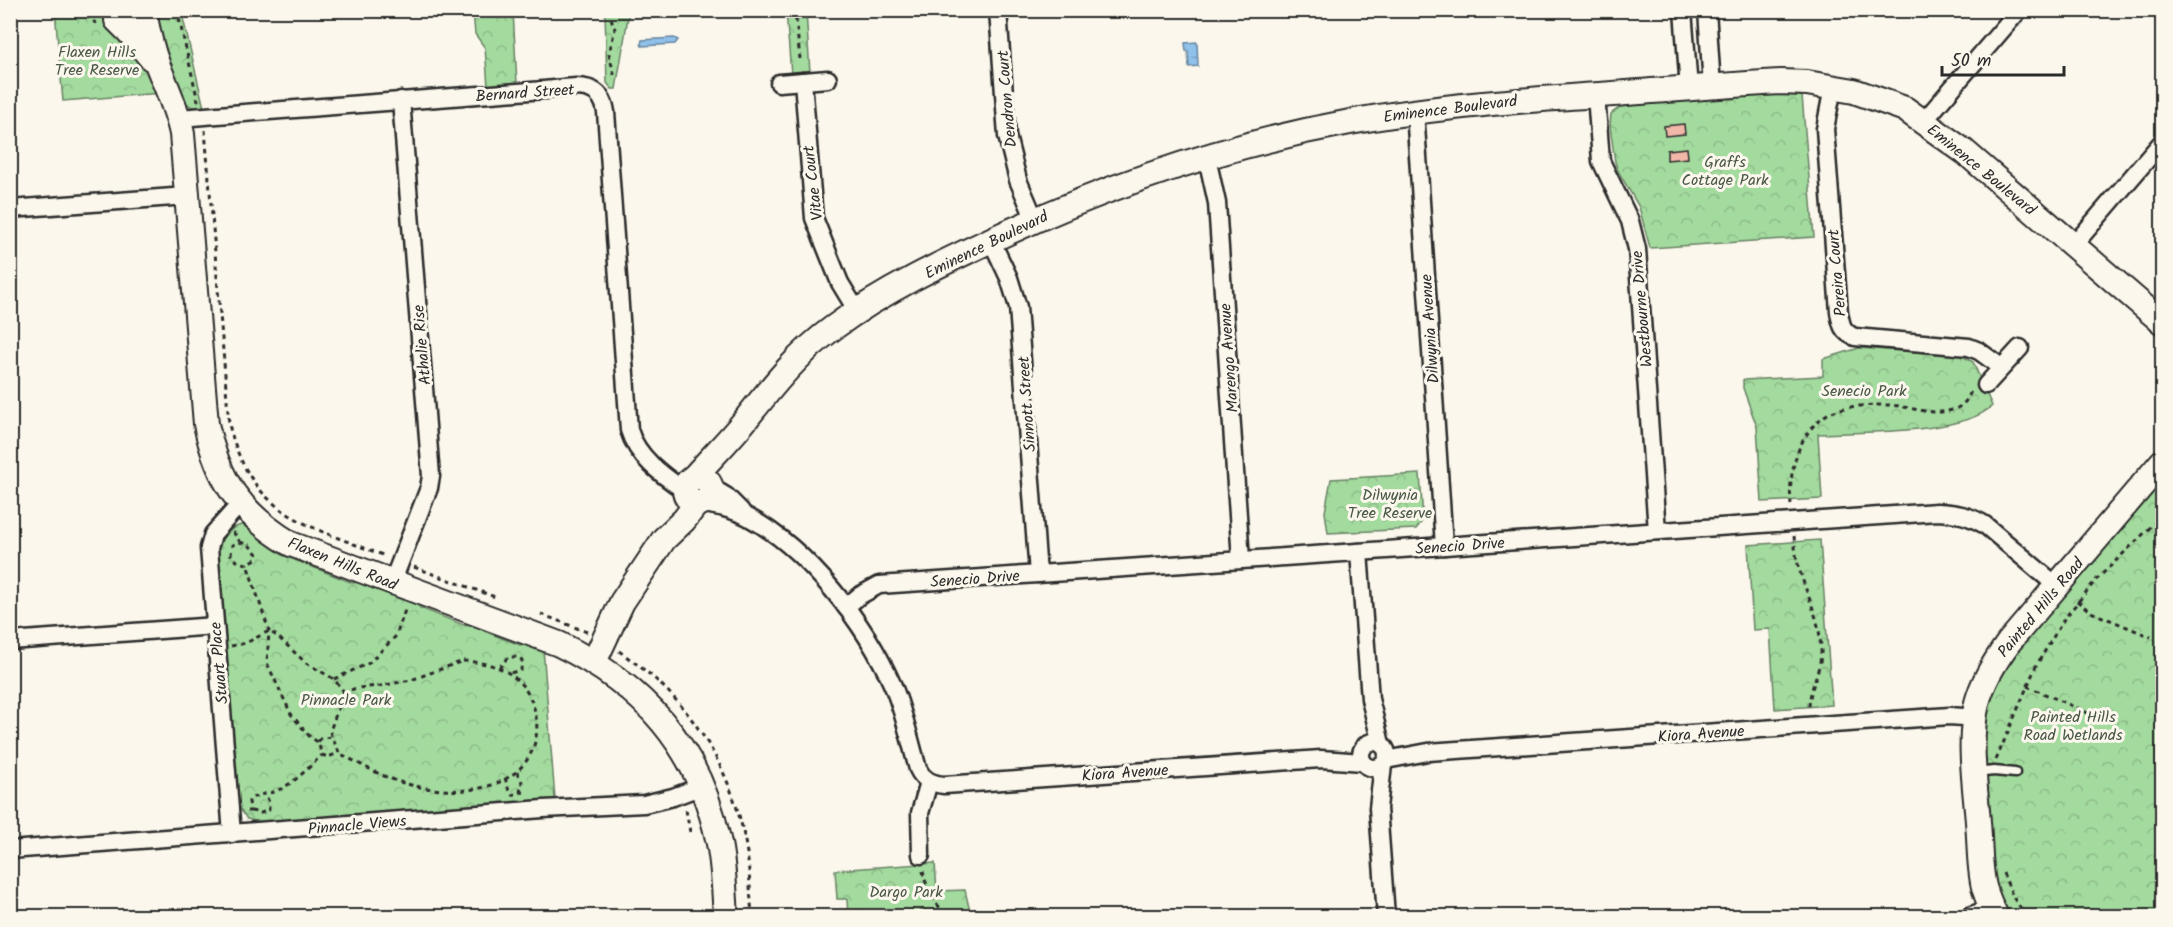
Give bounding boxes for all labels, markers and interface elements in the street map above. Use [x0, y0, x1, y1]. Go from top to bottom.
scale bar [1942, 39, 2064, 77]
park label: Flaxen Hills Tree Reserve [55, 40, 139, 83]
text: 50 m [1951, 47, 1991, 76]
street label: Dendron Court [991, 48, 1024, 149]
street label: Bernard Street [475, 78, 576, 109]
street label: Eminence Boulevard [1382, 89, 1520, 130]
street label: Eminence Boulevard [1921, 118, 2042, 223]
street label: Vitae Court [796, 143, 831, 222]
park label: Graffs Cottage Park [1682, 150, 1769, 193]
street label: Eminence Boulevard [921, 204, 1054, 286]
street label: Pereira Court [1821, 227, 1854, 318]
street label: Westbourne Drive [1625, 250, 1660, 368]
street label: Dilwynia Avenue [1414, 273, 1447, 384]
street label: Marengo Avenue [1213, 302, 1246, 413]
street label: Athalie Rise [407, 304, 438, 386]
street label: Sinnott Street [1012, 354, 1043, 453]
park label: Senecio Park [1821, 379, 1907, 404]
park label: Dilwynia Tree Reserve [1348, 483, 1432, 526]
street label: Flaxen Hills Road [284, 531, 402, 598]
street label: Senecio Drive [1415, 531, 1506, 562]
street label: Painted Hills Road [1992, 552, 2091, 663]
street label: Senecio Drive [930, 564, 1021, 595]
street label: Stuart Place [203, 621, 236, 705]
park label: Pinnacle Park [301, 688, 392, 713]
park label: Painted Hills Road Wetlands [2023, 705, 2123, 748]
street label: Kiora Avenue [1657, 719, 1745, 750]
street label: Kiora Avenue [1081, 758, 1169, 789]
street label: Pinnacle Views [307, 809, 408, 842]
park label: Dargo Park [869, 880, 943, 905]

